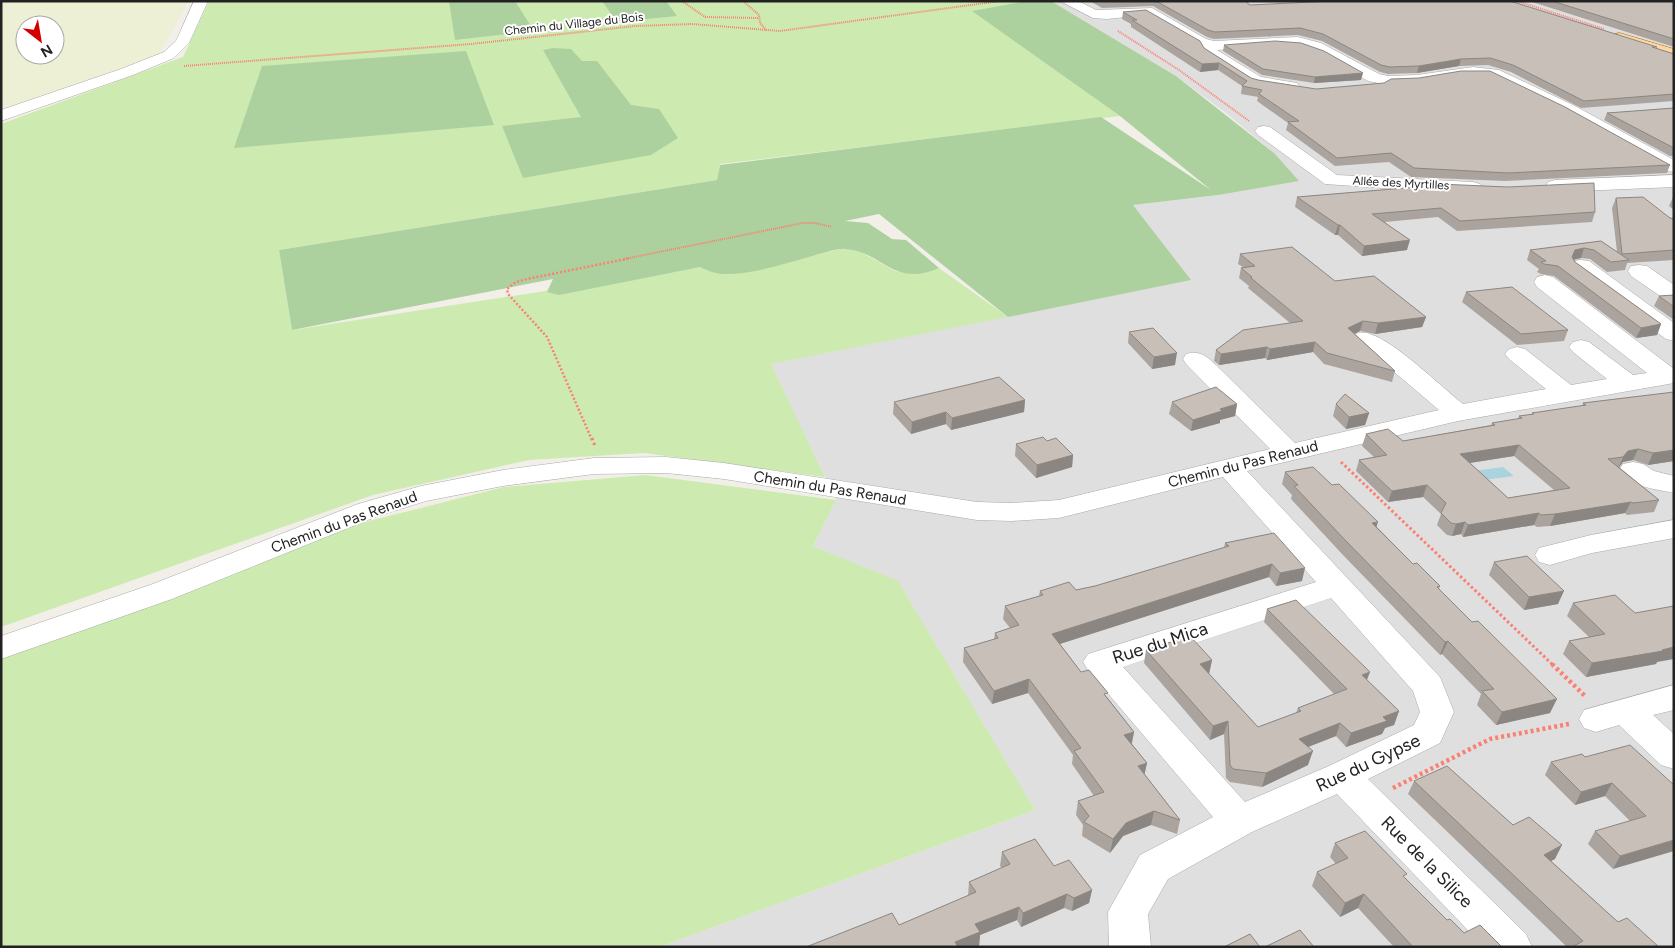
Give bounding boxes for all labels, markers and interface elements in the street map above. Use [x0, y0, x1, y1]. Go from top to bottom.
street label: Chemin du Village du Bois [504, 10, 645, 38]
north arrow [15, 15, 65, 65]
text: N [37, 41, 55, 61]
street label: Allée des Myrtilles [1352, 173, 1450, 193]
street label: Chemin du Pas Renaud [1166, 437, 1320, 491]
street label: Chemin du Pas Renaud [752, 467, 908, 509]
street label: Chemin du Pas Renaud [268, 487, 420, 557]
street label: Rue du Mica [1110, 617, 1210, 669]
street label: Rue du Gypse [1312, 729, 1424, 797]
street label: Rue de la Silice [1376, 811, 1478, 913]

